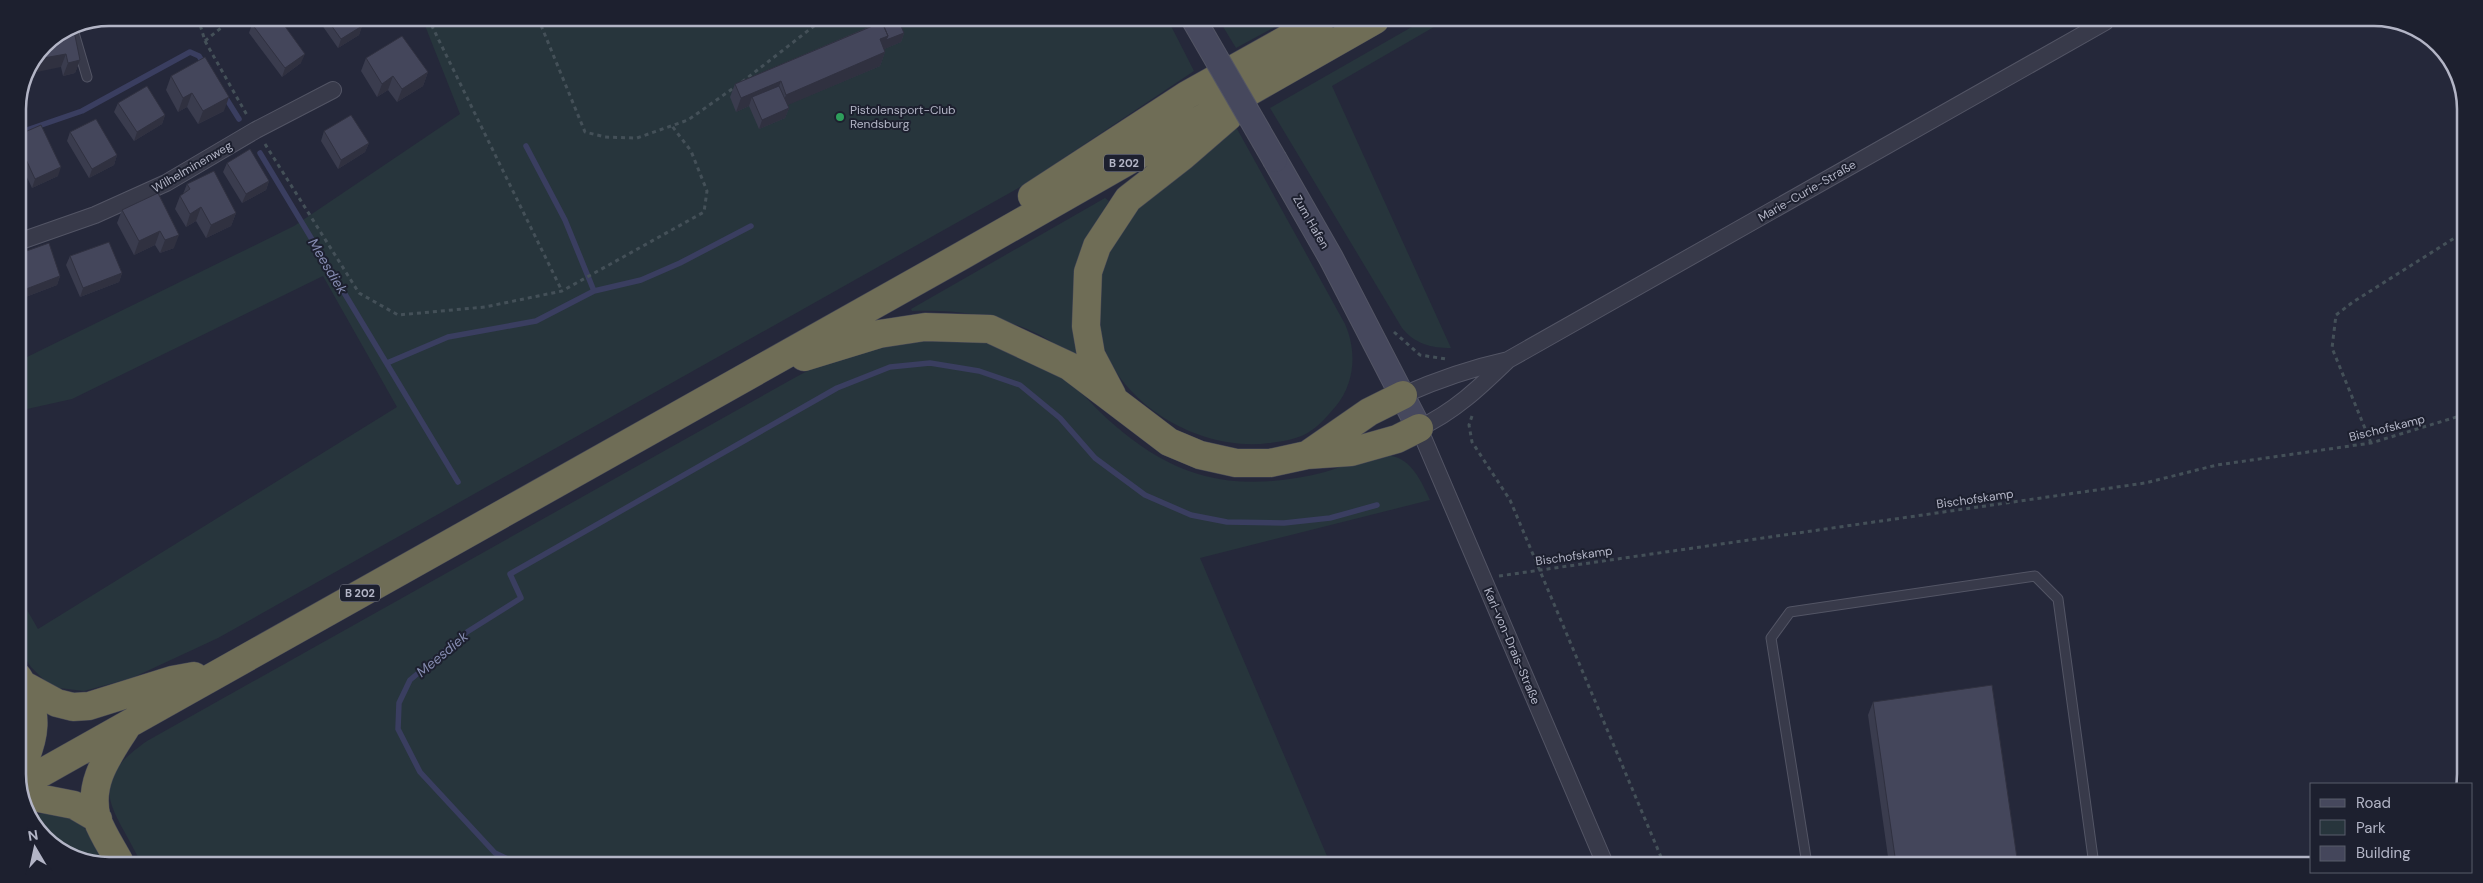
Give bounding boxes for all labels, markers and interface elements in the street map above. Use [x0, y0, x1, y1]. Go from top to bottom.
place label: Pistolensport-Club Rendsburg [850, 102, 956, 132]
marker: Pistolensport-Club Rendsburg [834, 111, 846, 123]
street label: Wilhelminenweg [149, 137, 235, 196]
road number: B 202 [1104, 154, 1144, 172]
street label: Marie-Curie-Straße [1755, 156, 1859, 226]
street label: Zum Hafen [1289, 192, 1333, 252]
water label: Meesdiek [304, 235, 352, 298]
street label: Bischofskamp [2347, 411, 2427, 445]
street label: Bischofskamp [1935, 486, 2015, 512]
street label: Bischofskamp [1534, 543, 1614, 569]
road number: B 202 [340, 584, 380, 602]
street label: Karl-von-Drais-Straße [1480, 585, 1544, 707]
water label: Meesdiek [413, 627, 472, 681]
legend [2310, 783, 2473, 873]
text: Road [2356, 793, 2391, 813]
text: Park [2356, 818, 2386, 838]
north arrow [10, 823, 60, 873]
text: N [27, 825, 39, 845]
text: Building [2356, 843, 2411, 863]

